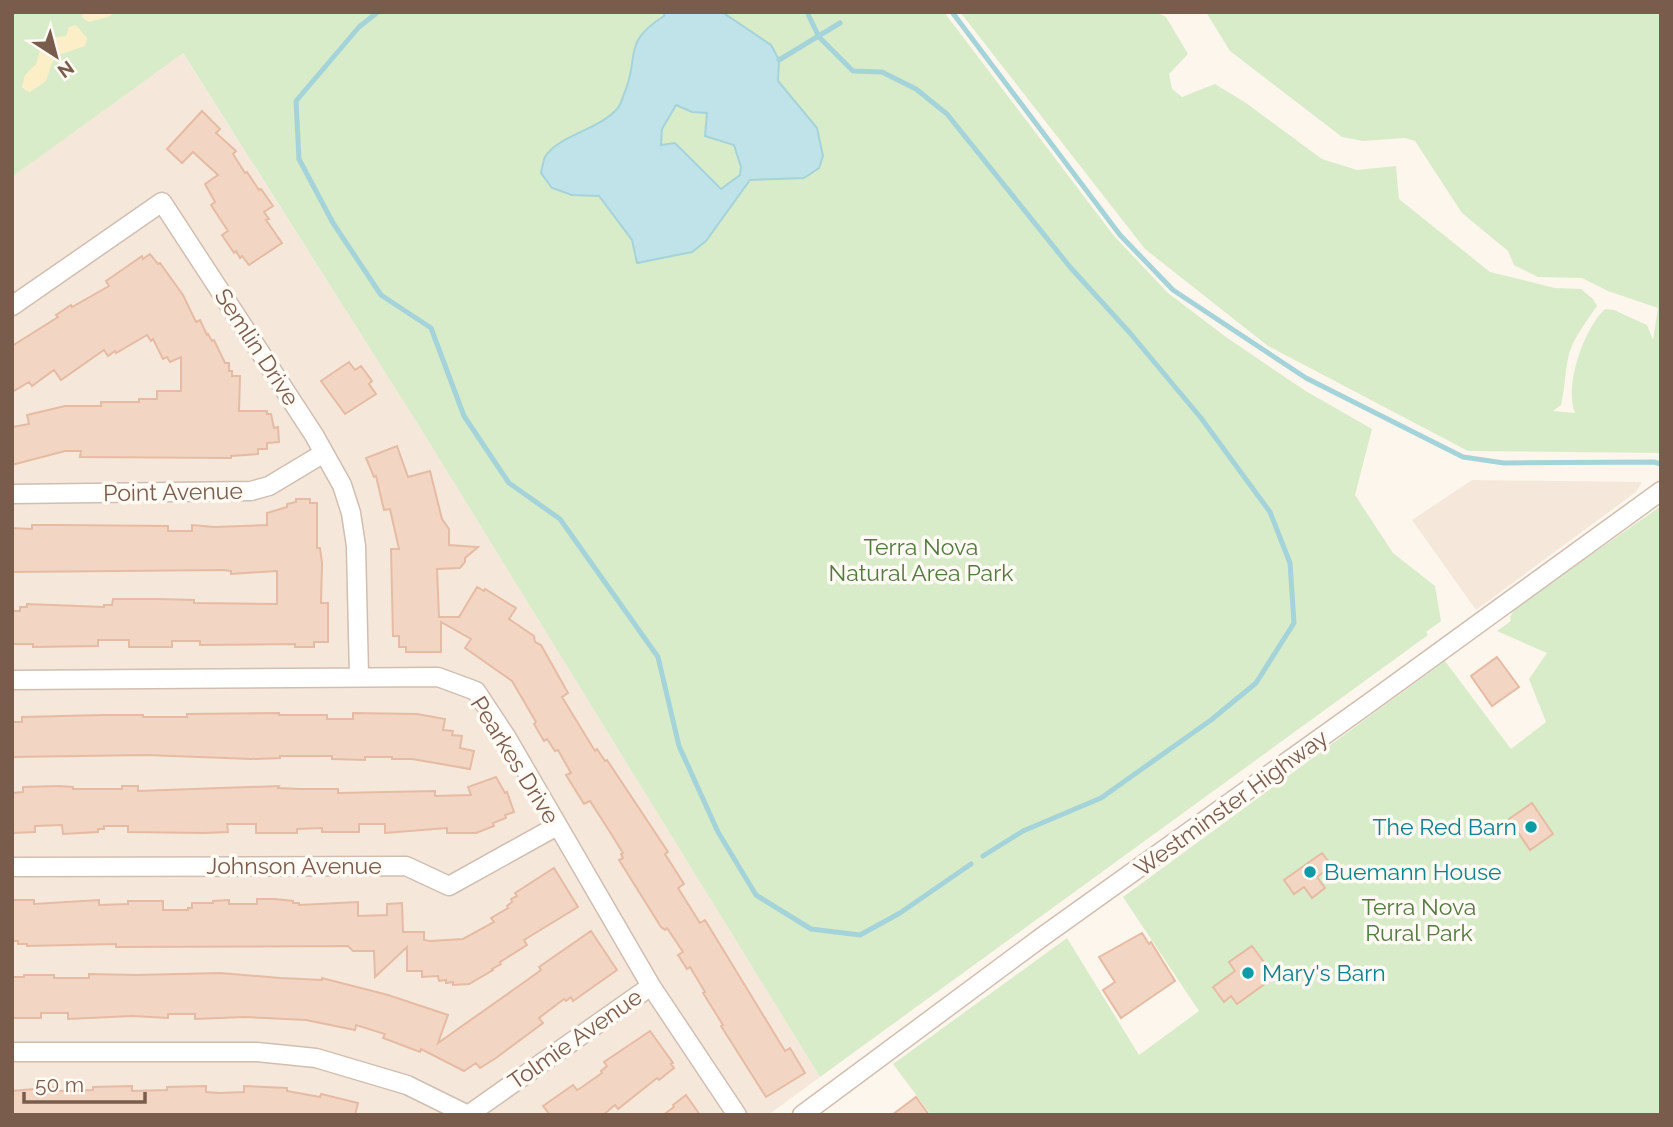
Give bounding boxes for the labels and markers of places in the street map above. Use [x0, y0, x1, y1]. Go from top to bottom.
place label: The Red Barn [1373, 813, 1517, 840]
marker: The Red Barn [1523, 819, 1539, 835]
place label: Buemann House [1324, 858, 1502, 885]
marker: Buemann House [1302, 864, 1318, 880]
place label: Mary's Barn [1262, 959, 1386, 986]
marker: Mary's Barn [1240, 965, 1256, 981]

